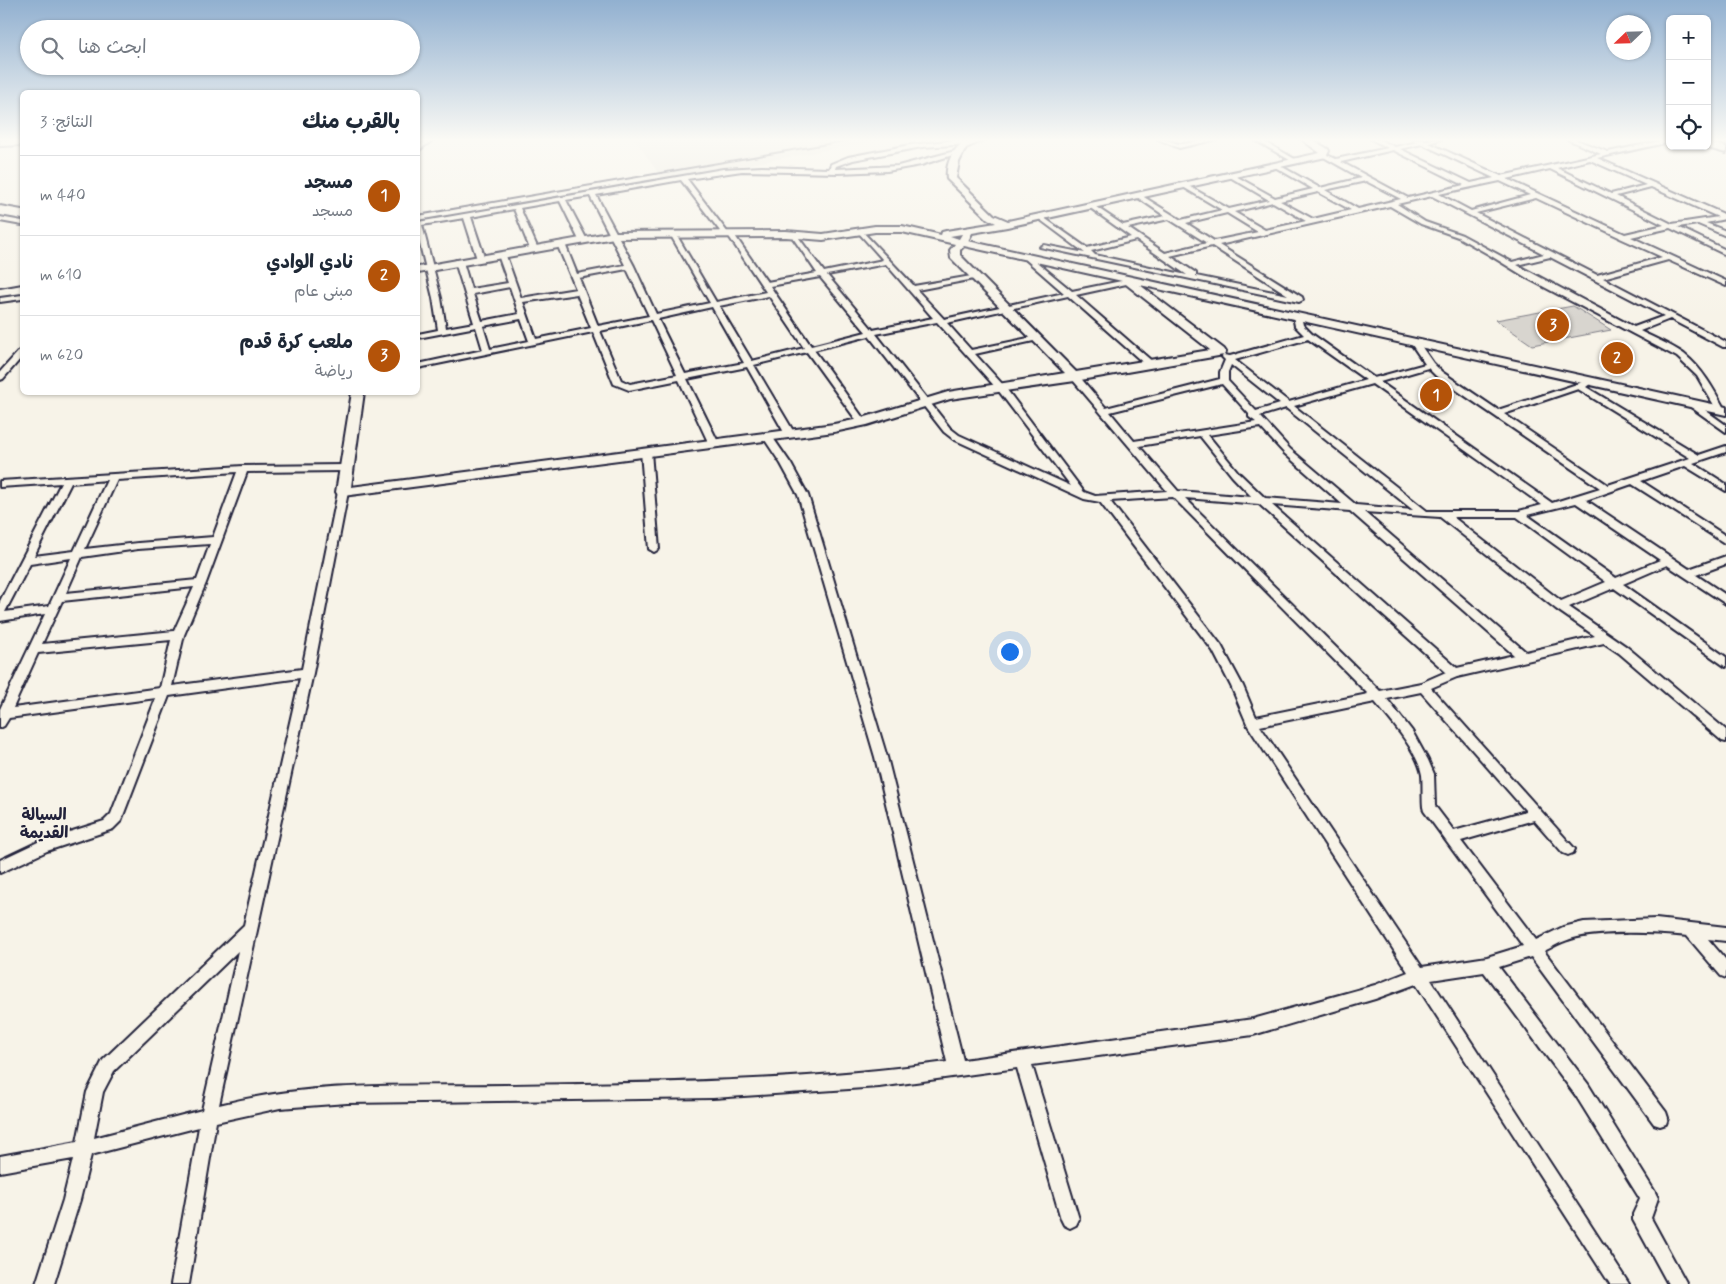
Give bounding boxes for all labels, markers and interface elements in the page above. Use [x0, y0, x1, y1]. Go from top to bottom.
north arrow [1606, 15, 1651, 60]
map controls [1666, 15, 1711, 150]
button: + [1666, 15, 1711, 60]
search box [20, 20, 420, 75]
icon: search [38, 34, 66, 62]
text: ابحث هنا [78, 35, 147, 60]
button: − [1666, 60, 1711, 105]
button: locate [1666, 105, 1711, 150]
text: بالقرب منك [302, 108, 400, 136]
text: النتائج: 3 [40, 112, 93, 133]
text: مسجد [304, 170, 353, 195]
text: 440 m [40, 185, 86, 206]
text: 1 [380, 185, 388, 206]
text: مسجد [312, 201, 353, 222]
text: نادي الوادي [266, 250, 353, 275]
text: 610 m [40, 265, 82, 286]
text: 2 [380, 265, 388, 286]
text: مبنى عام [294, 281, 353, 302]
pin: 3 [1537, 306, 1569, 344]
text: ملعب كرة قدم [239, 330, 353, 355]
pin: 2 [1601, 339, 1633, 377]
text: 620 m [40, 345, 83, 366]
text: 3 [380, 345, 388, 366]
text: رياضة [315, 361, 353, 382]
pin: 1 [1420, 376, 1452, 414]
your location [997, 639, 1023, 665]
district label: السيالة القديمة [20, 805, 68, 844]

